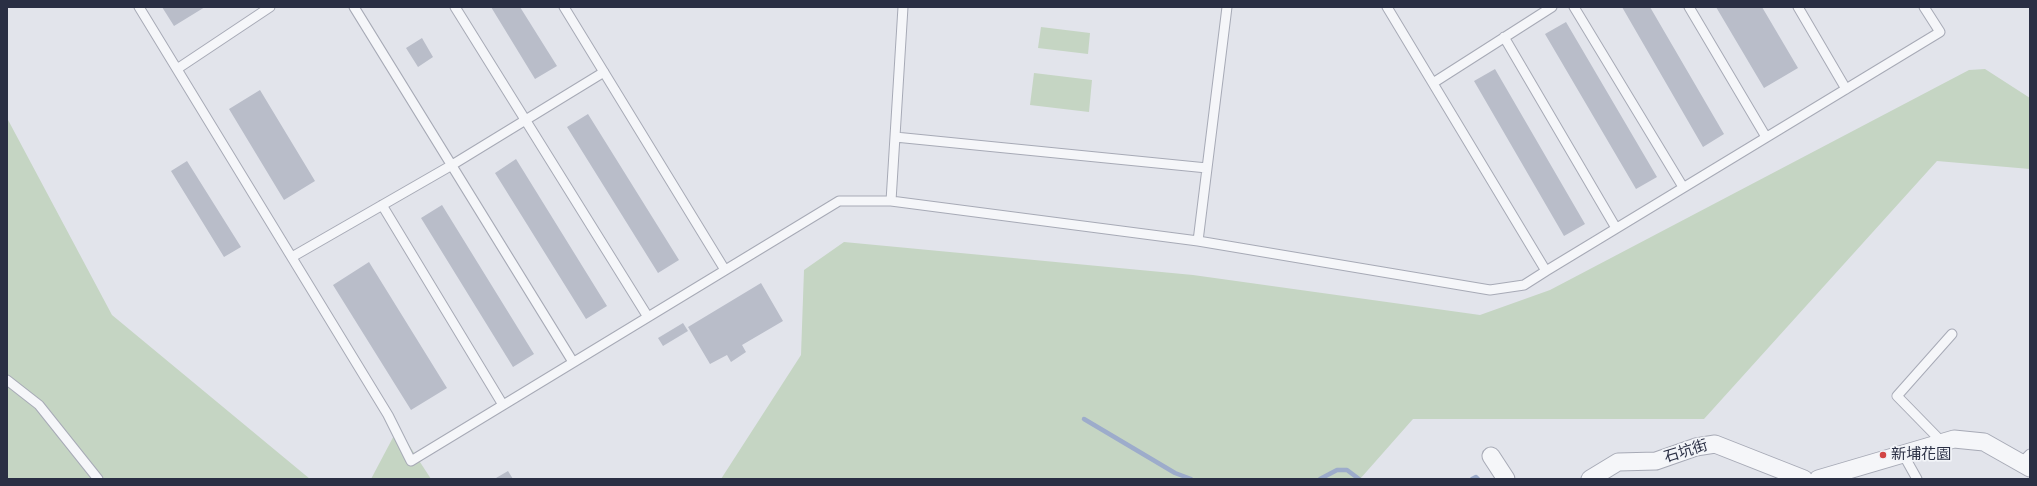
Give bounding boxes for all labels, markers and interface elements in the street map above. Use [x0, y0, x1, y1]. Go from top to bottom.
street label: 石坑街 [1662, 437, 1710, 467]
place label: 新埔花園 [1891, 446, 1951, 464]
marker: 新埔花園 [1878, 450, 1888, 460]

